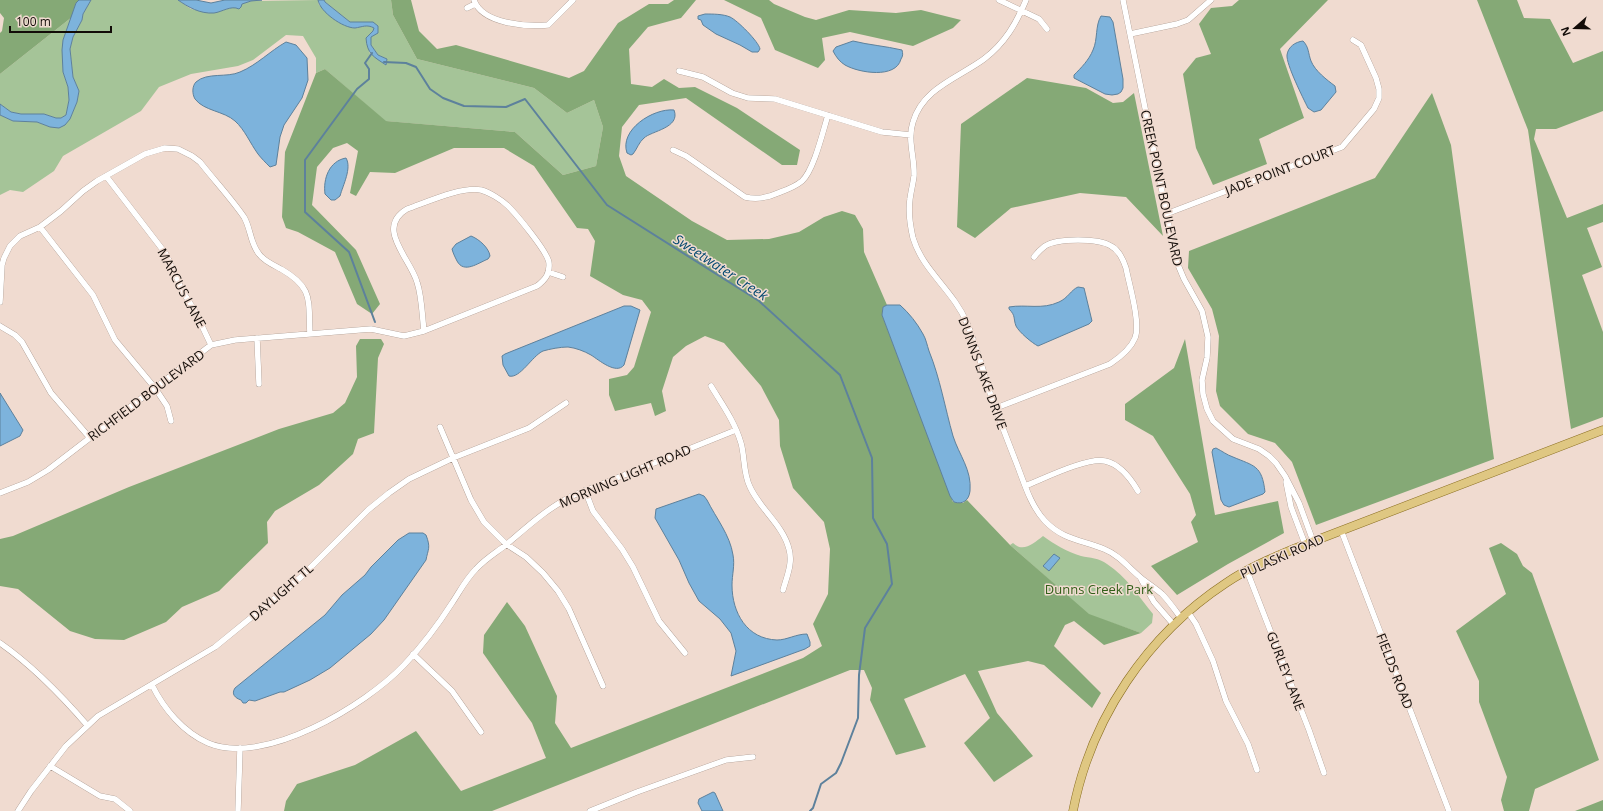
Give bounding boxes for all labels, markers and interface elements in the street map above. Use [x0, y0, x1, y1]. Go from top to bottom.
scale bar [10, 8, 111, 34]
north arrow [1555, 8, 1595, 48]
text: 100 m [16, 13, 51, 30]
text: N [1557, 25, 1574, 38]
street label: CREEK POINT BOULEVARD [1137, 108, 1187, 268]
street label: JADE POINT COURT [1220, 140, 1338, 200]
water label: Sweetwater Creek [670, 229, 773, 305]
street label: MARCUS LANE [153, 245, 211, 331]
street label: DUNNS LAKE DRIVE [954, 314, 1012, 432]
street label: RICHFIELD BOULEVARD [84, 345, 208, 445]
street label: MORNING LIGHT ROAD [556, 440, 694, 512]
street label: PULASKI ROAD [1237, 529, 1327, 583]
street label: DAYLIGHT TL [245, 559, 317, 625]
park label: Dunns Creek Park [1045, 580, 1153, 598]
street label: GURLEY LANE [1263, 629, 1309, 713]
street label: FIELDS ROAD [1372, 630, 1418, 712]

